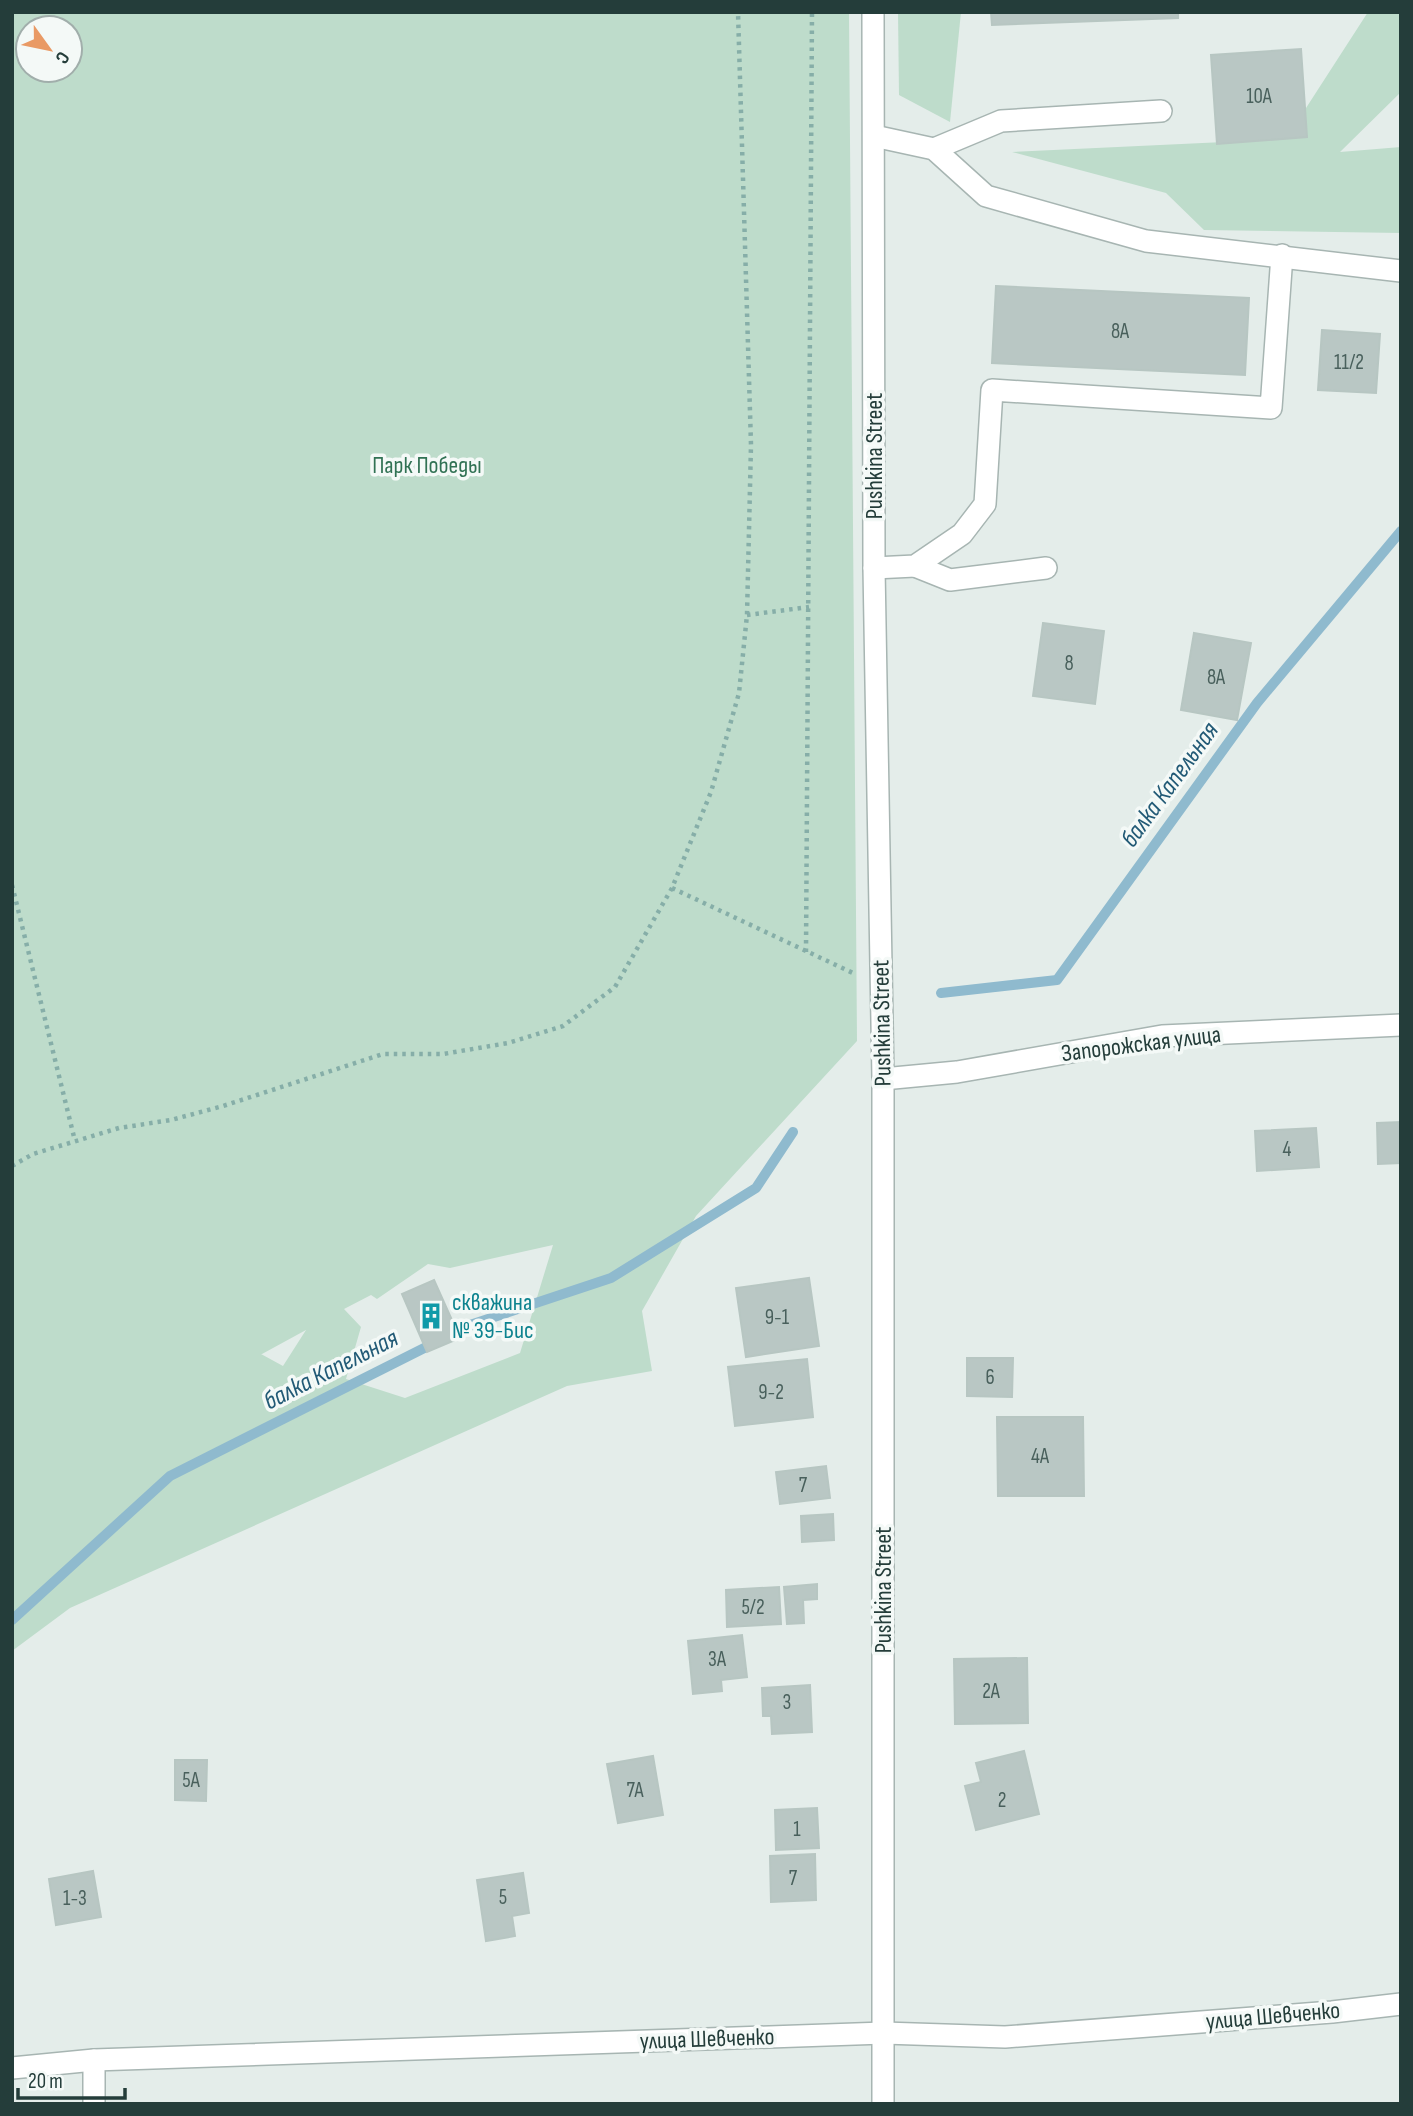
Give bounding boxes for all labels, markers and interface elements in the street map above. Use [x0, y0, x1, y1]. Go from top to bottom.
north arrow [14, 14, 84, 84]
text: С [50, 47, 74, 68]
house number: 10А [1246, 84, 1273, 109]
house number: 8А [1111, 319, 1130, 344]
house number: 11/2 [1334, 350, 1364, 375]
street label: Pushkina Street [860, 393, 889, 519]
park label: Парк Победы [372, 451, 482, 480]
house number: 8 [1064, 651, 1074, 676]
house number: 8А [1207, 665, 1226, 690]
water label: балка Капельная [1114, 716, 1226, 854]
street label: Pushkina Street [866, 959, 898, 1087]
street label: Запорожская улица [1060, 1020, 1222, 1068]
house number: 4 [1283, 1137, 1292, 1162]
place label: скважина № 39-Бис [452, 1288, 534, 1345]
building icon: скважина № 39-Бис [416, 1301, 446, 1331]
house number: 9-1 [765, 1305, 790, 1330]
water label: балка Капельная [259, 1323, 403, 1417]
house number: 6 [985, 1365, 995, 1390]
house number: 9-2 [758, 1380, 784, 1405]
house number: 4А [1031, 1444, 1050, 1469]
house number: 7 [799, 1473, 808, 1498]
street label: Pushkina Street [869, 1527, 898, 1653]
house number: 5/2 [741, 1595, 765, 1620]
house number: 3А [708, 1647, 727, 1672]
house number: 2А [982, 1679, 1001, 1704]
house number: 3 [783, 1690, 791, 1715]
house number: 5А [182, 1768, 201, 1793]
house number: 7А [626, 1778, 645, 1803]
house number: 2 [998, 1788, 1006, 1813]
house number: 1 [793, 1817, 801, 1842]
house number: 7 [789, 1866, 798, 1891]
house number: 5 [499, 1885, 507, 1910]
house number: 1-3 [63, 1886, 87, 1911]
street label: улица Шевченко [1205, 1996, 1341, 2036]
street label: улица Шевченко [639, 2022, 775, 2056]
scale bar [18, 2056, 124, 2100]
text: 20 m [28, 2069, 63, 2094]

